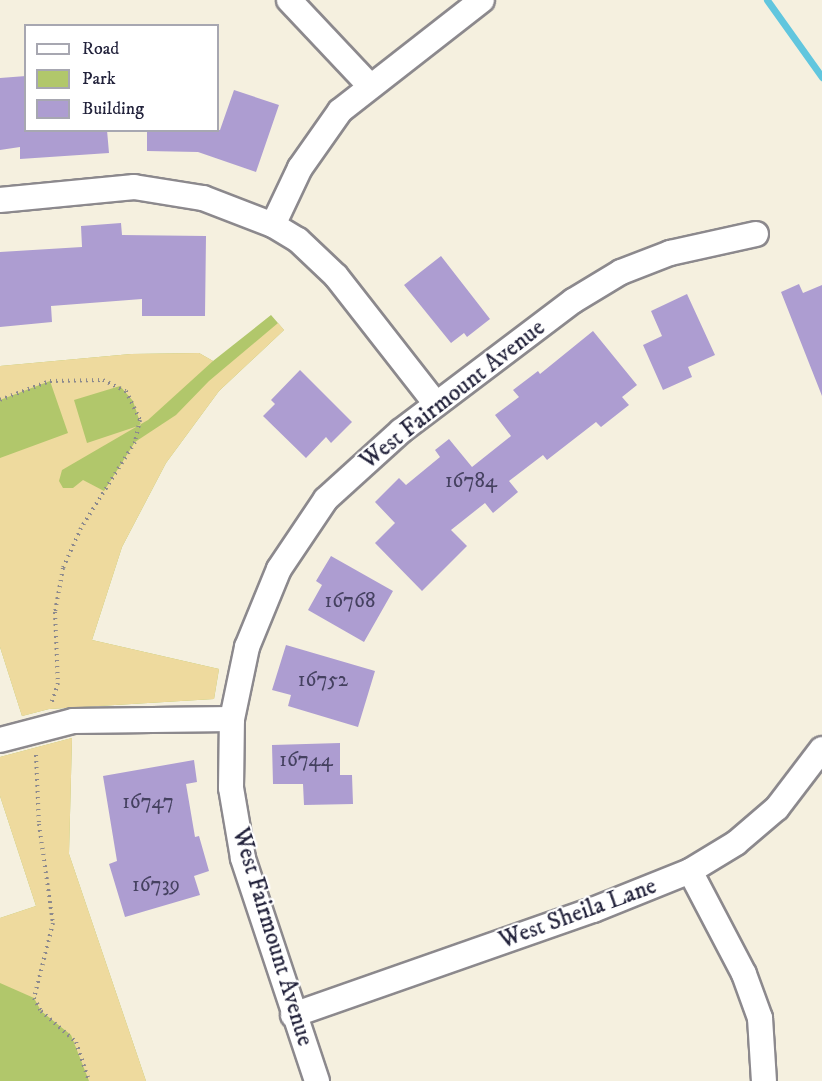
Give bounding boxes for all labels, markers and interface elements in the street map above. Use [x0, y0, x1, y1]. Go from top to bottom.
legend [24, 24, 219, 132]
text: Road [82, 38, 119, 60]
text: Park [82, 68, 116, 90]
text: Building [82, 98, 144, 120]
street label: West Fairmount Avenue [355, 314, 551, 476]
house number: 16784 [445, 468, 497, 494]
house number: 16768 [325, 588, 375, 614]
house number: 16752 [298, 667, 348, 693]
house number: 16744 [279, 747, 333, 773]
house number: 16747 [122, 789, 174, 815]
street label: West Fairmount Avenue [225, 824, 319, 1050]
house number: 16739 [132, 872, 180, 898]
street label: West Sheila Lane [495, 872, 661, 956]

